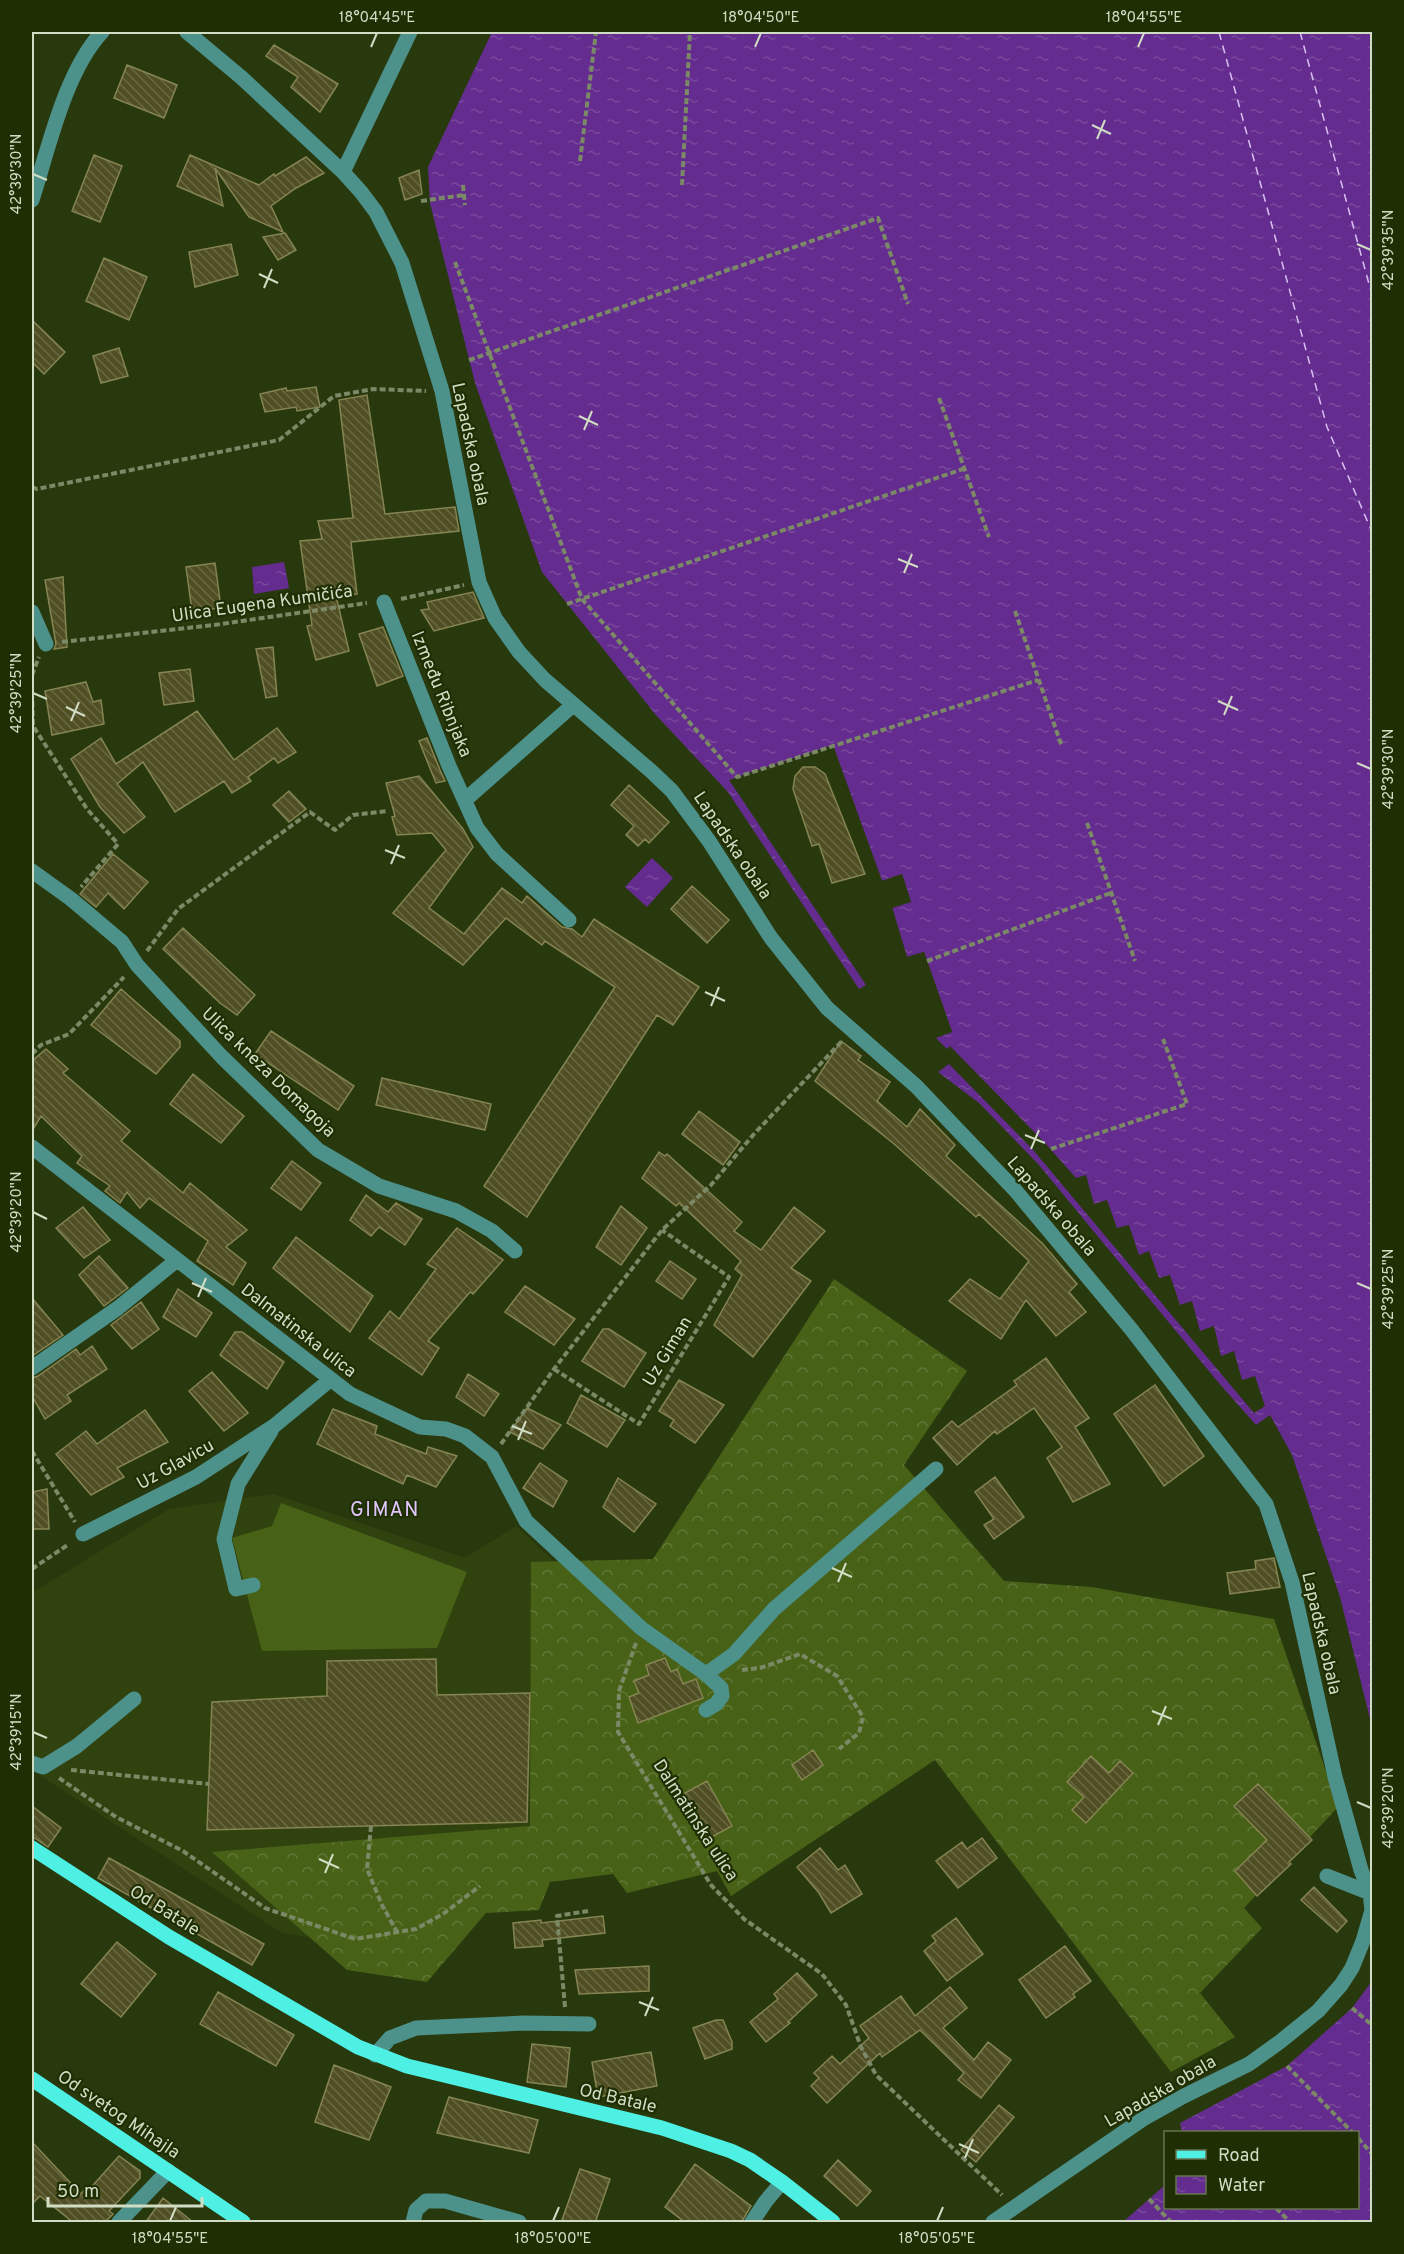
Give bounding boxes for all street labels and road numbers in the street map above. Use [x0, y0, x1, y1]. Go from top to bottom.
street label: Lapadska obala [445, 381, 494, 508]
street label: Ulica Eugena Kumičića [170, 580, 354, 629]
street label: Između Ribnjaka [405, 628, 476, 761]
street label: Lapadska obala [687, 787, 776, 904]
street label: Ulica kneza Domagoja [196, 1003, 340, 1143]
street label: Lapadska obala [1001, 1152, 1101, 1262]
street label: Dalmatinska ulica [236, 1279, 361, 1384]
street label: Uz Giman [638, 1312, 698, 1391]
street label: Uz Glavicu [133, 1435, 218, 1496]
street label: Lapadska obala [1295, 1570, 1346, 1697]
street label: Dalmatinska ulica [647, 1756, 743, 1886]
street label: Od Batale [125, 1881, 204, 1942]
street label: Lapadska obala [1101, 2051, 1221, 2134]
street label: Od svetog Mihajla [52, 2066, 184, 2165]
street label: Od Batale [577, 2079, 659, 2120]

